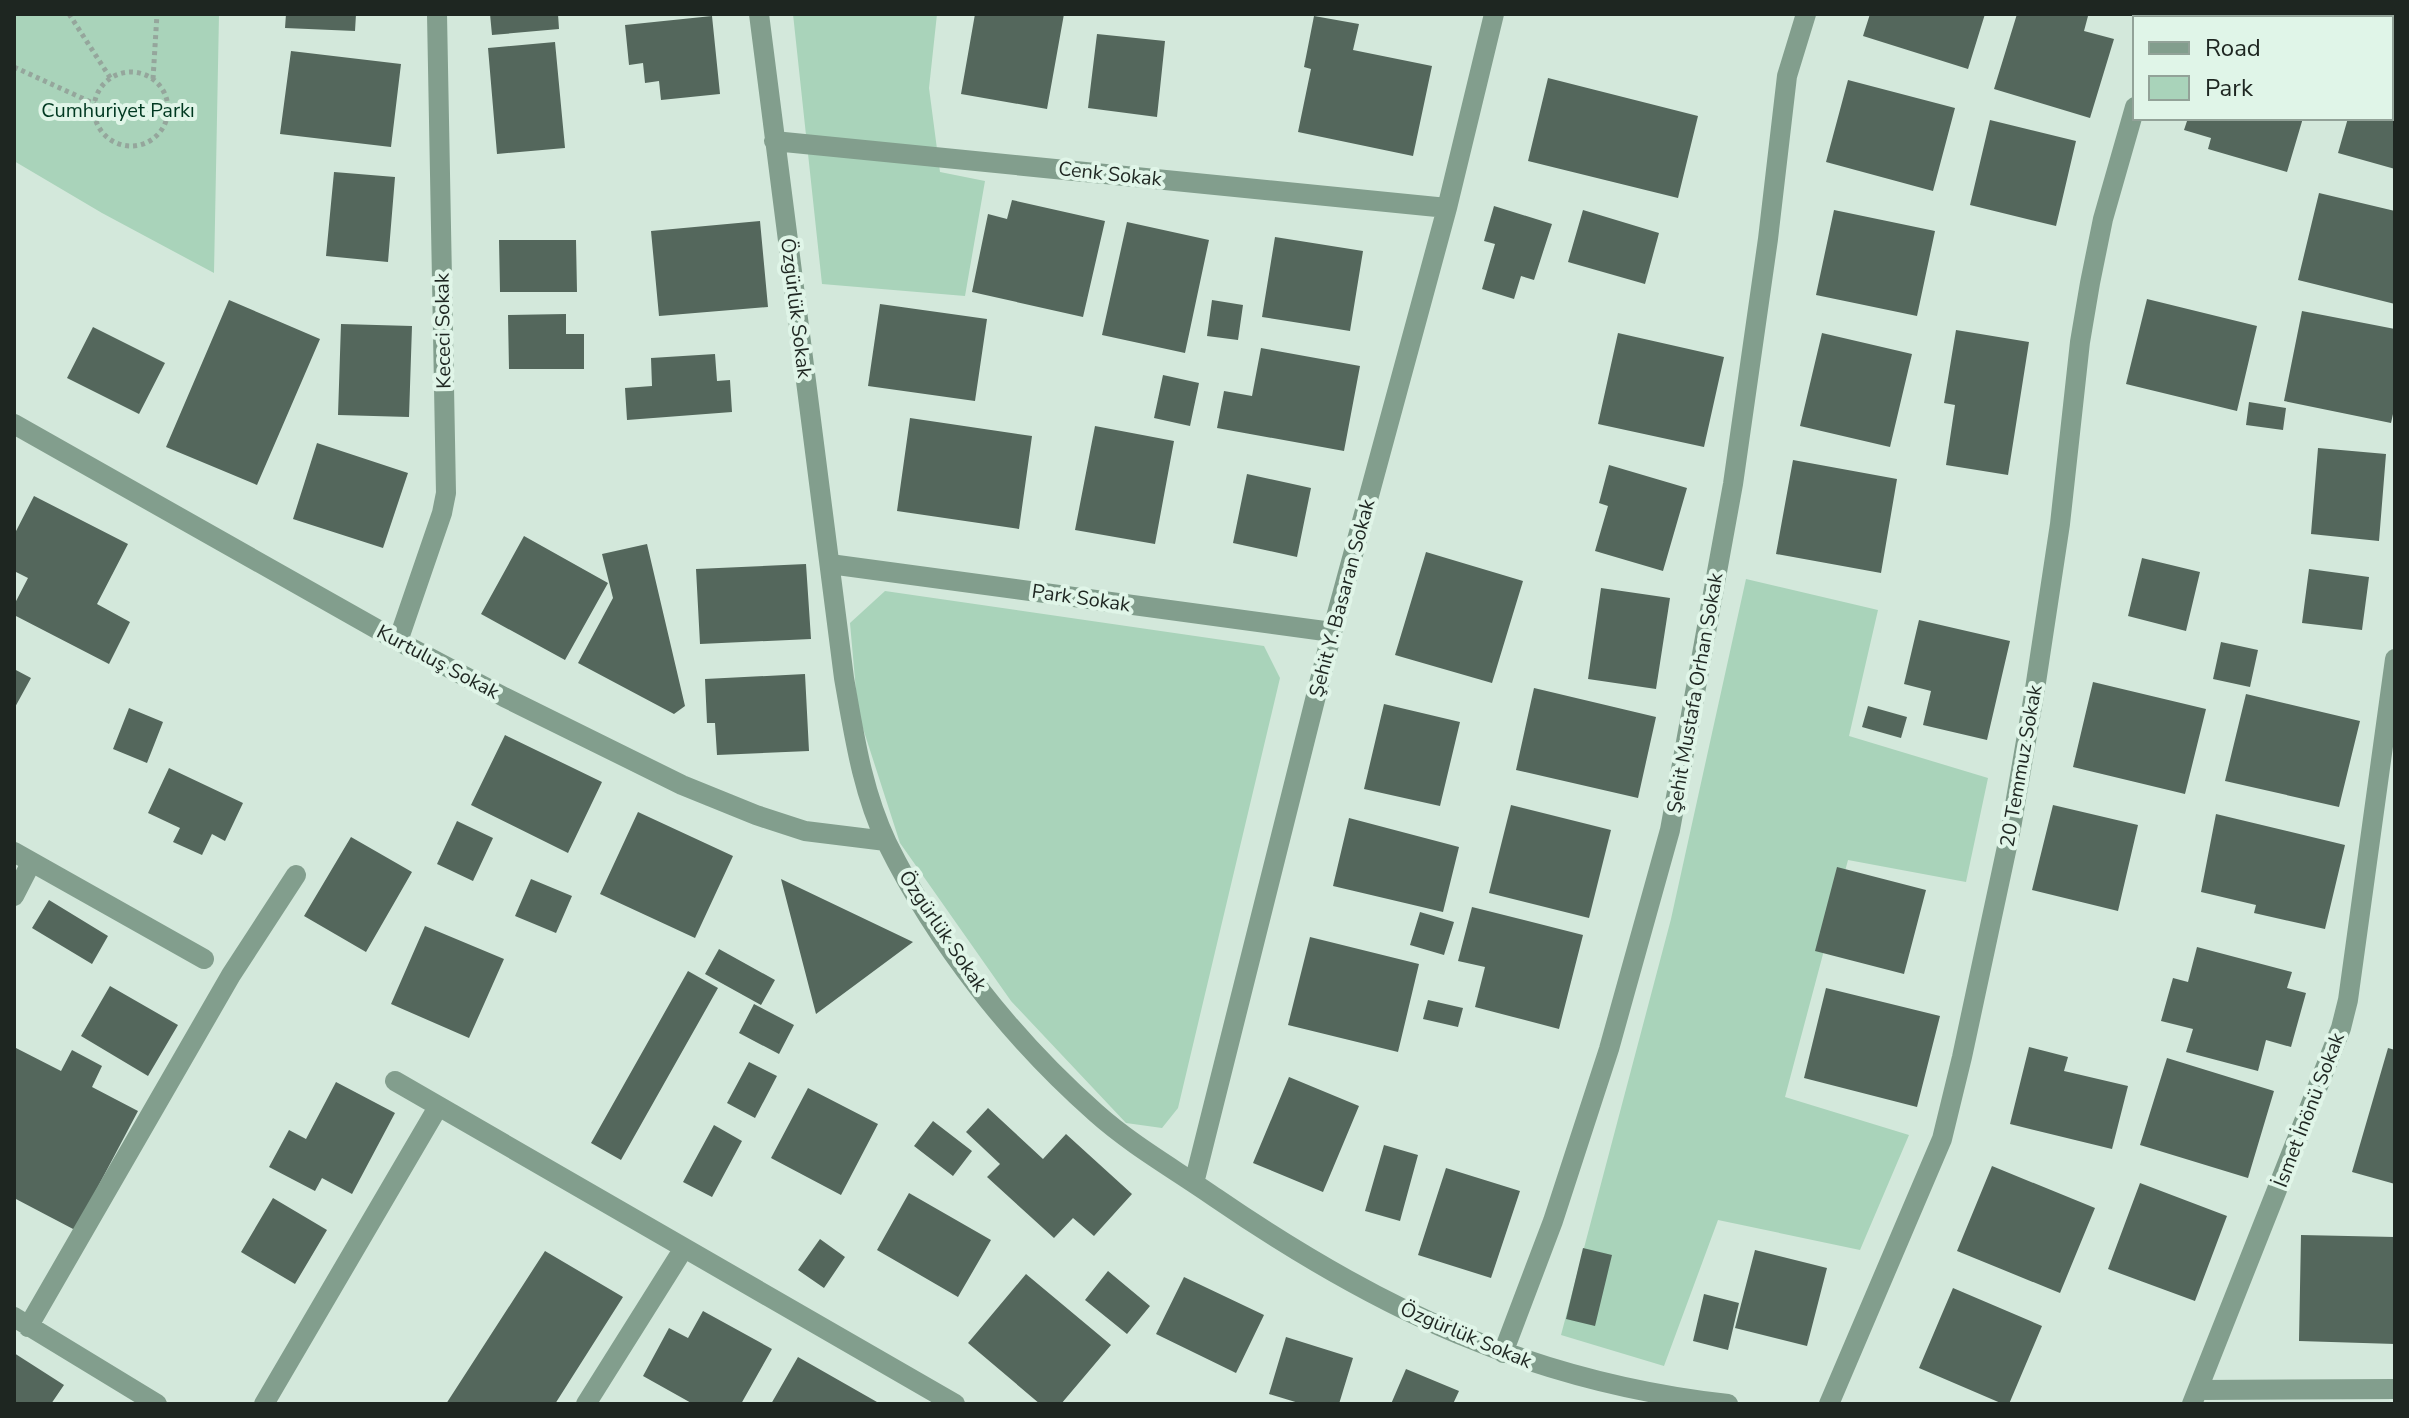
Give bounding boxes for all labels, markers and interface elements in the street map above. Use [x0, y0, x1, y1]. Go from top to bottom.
legend [2133, 16, 2393, 120]
text: Road [2205, 32, 2261, 64]
text: Park [2205, 72, 2254, 104]
park label: Cumhuriyet Parkı [41, 97, 195, 124]
street label: Cenk Sokak [1057, 155, 1164, 193]
street label: Özgürlük Sokak [774, 237, 818, 380]
street label: Kececi Sokak [428, 272, 458, 389]
street label: Şehit Y. Basaran Sokak [1303, 495, 1382, 700]
street label: Şehit Mustafa Orhan Sokak [1661, 570, 1730, 815]
street label: Park Sokak [1030, 578, 1133, 618]
street label: Kurtuluş Sokak [372, 618, 505, 706]
street label: 20 Temmuz Sokak [1993, 682, 2049, 849]
street label: Özgürlük Sokak [892, 865, 994, 998]
street label: İsmet İnönü Sokak [2267, 1028, 2351, 1191]
street label: Özgürlük Sokak [1396, 1295, 1537, 1375]

